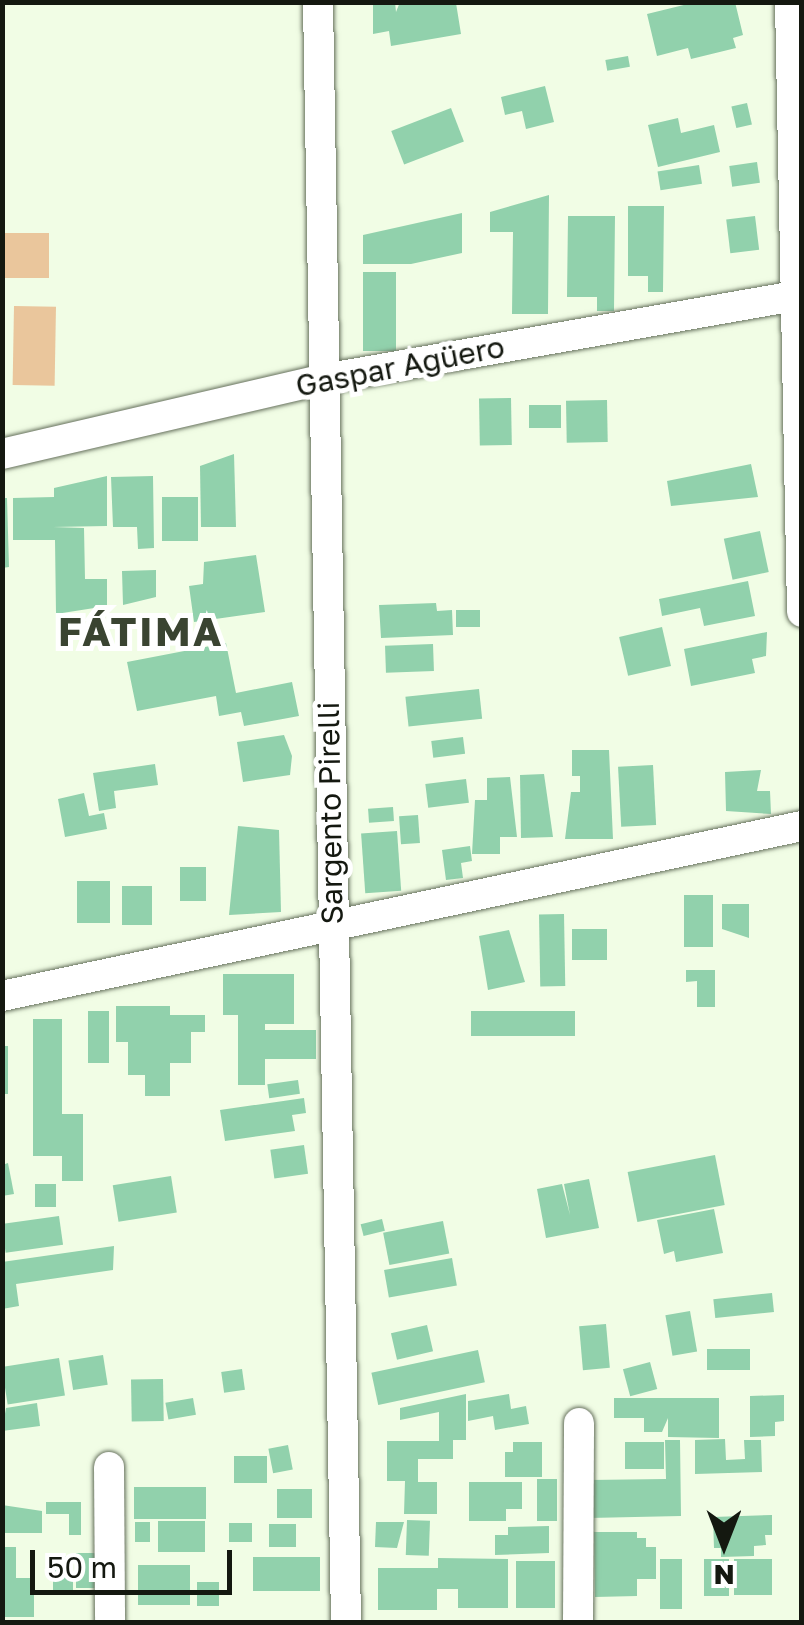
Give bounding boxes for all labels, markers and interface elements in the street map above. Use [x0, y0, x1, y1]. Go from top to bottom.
street label: Gaspar Agüero [293, 328, 507, 404]
district label: FÁTIMA [58, 607, 224, 655]
street label: Sargento Pirelli [310, 701, 350, 925]
north arrow [674, 1495, 774, 1595]
scale bar [35, 1530, 238, 1592]
text: 50 m [47, 1549, 117, 1585]
text: N [713, 1559, 735, 1592]

